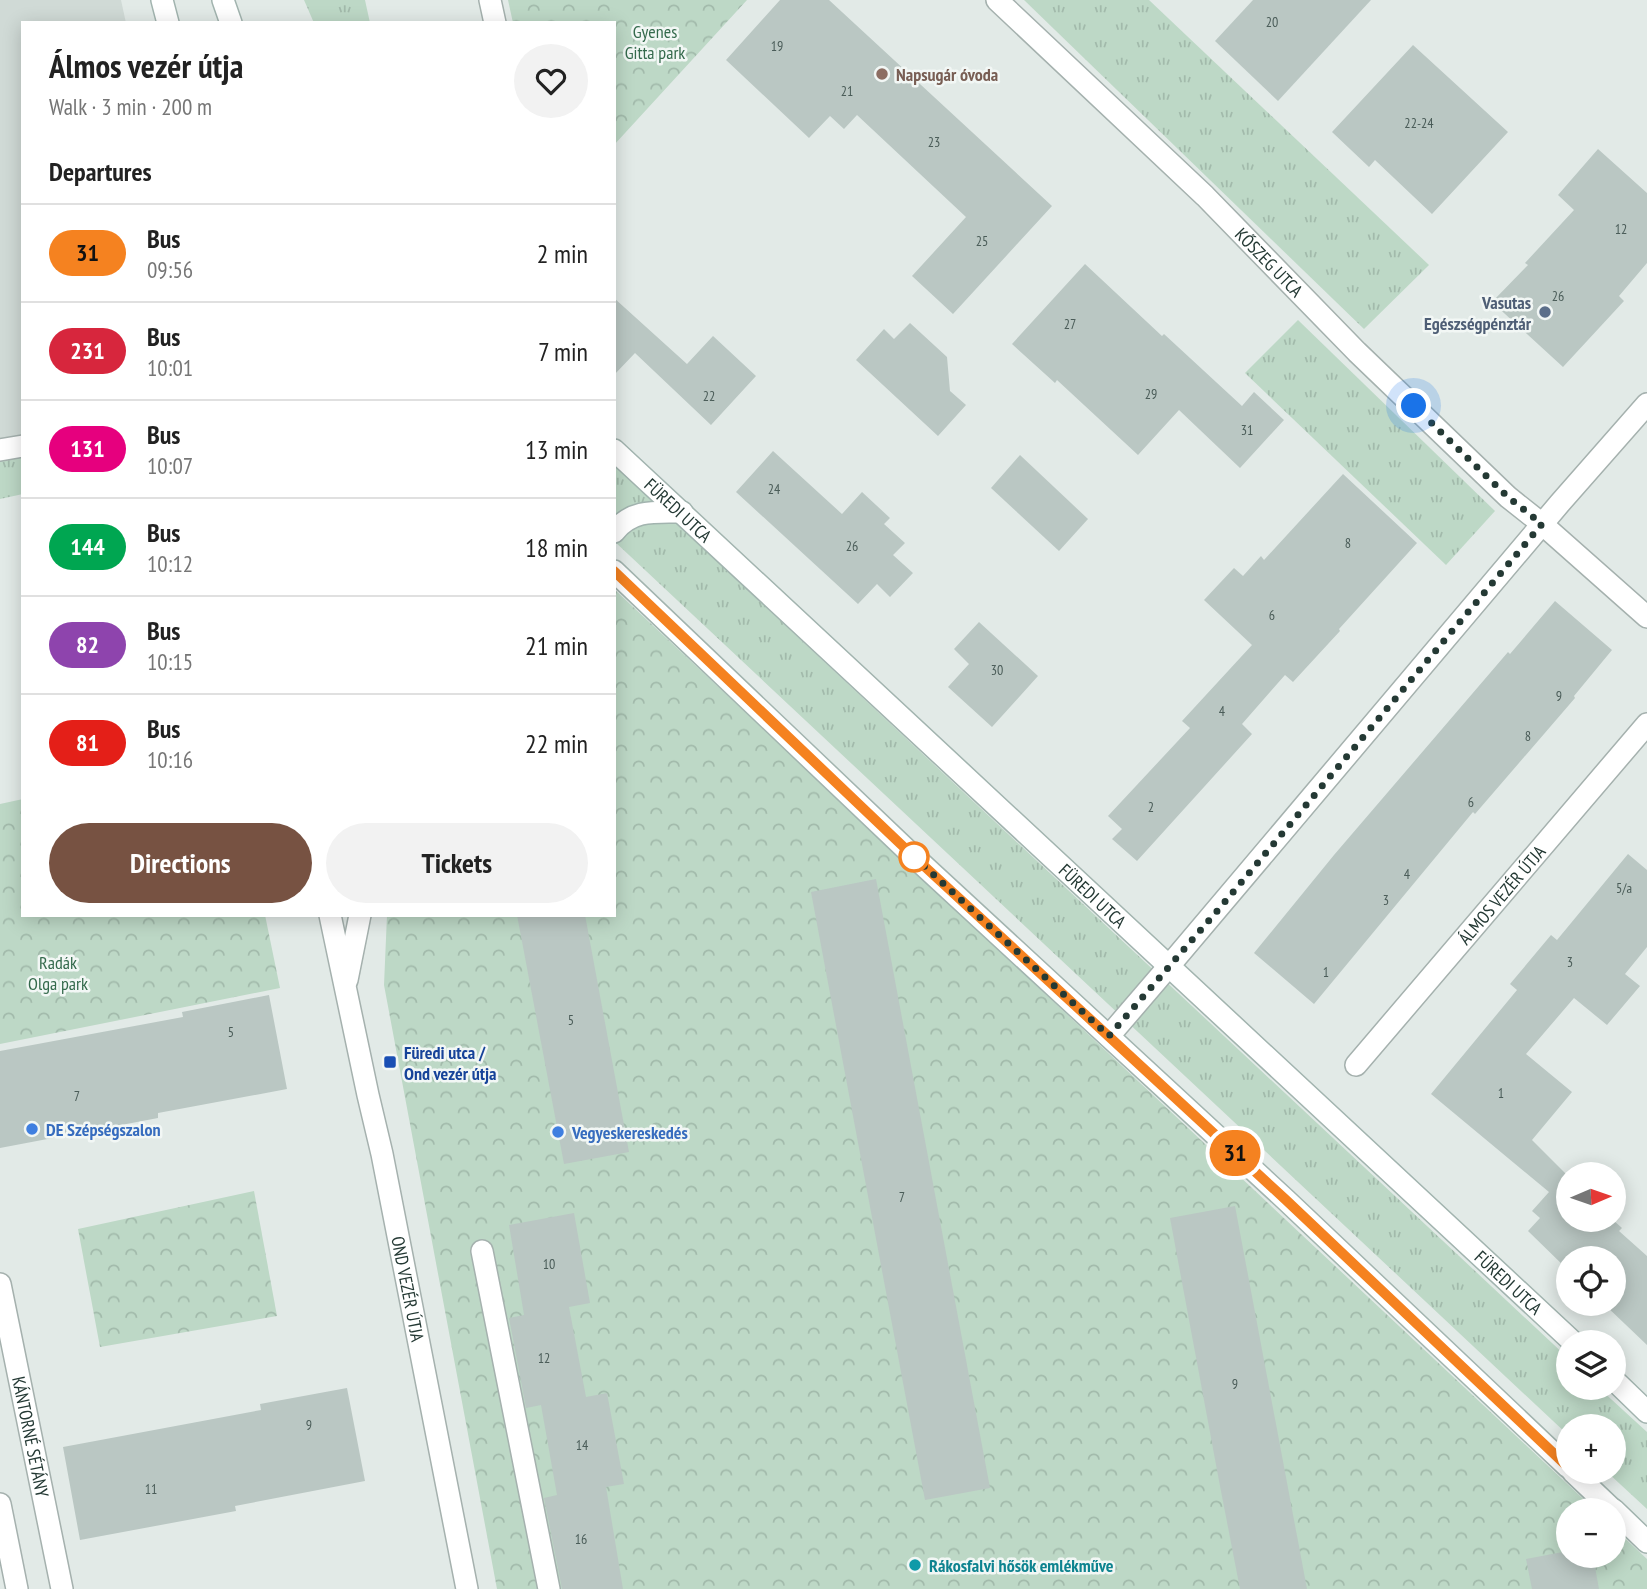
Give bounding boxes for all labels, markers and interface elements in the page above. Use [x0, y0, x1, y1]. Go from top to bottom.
house number: 20 [1266, 13, 1278, 31]
park label: Gyenes Gitta park [625, 20, 685, 64]
house number: 19 [771, 37, 783, 55]
text: Álmos vezér útja [49, 44, 243, 87]
button: heart [514, 44, 588, 118]
place label: Napsugár óvoda [896, 63, 998, 86]
marker: Napsugár óvoda [874, 66, 890, 82]
house number: 21 [841, 82, 853, 100]
text: Walk · 3 min · 200 m [49, 92, 212, 121]
house number: 22-24 [1404, 114, 1434, 132]
house number: 23 [928, 133, 940, 151]
text: Departures [49, 155, 152, 188]
house number: 12 [1615, 220, 1627, 238]
text: Bus [147, 222, 180, 255]
street label: KŐSZEG UTCA [1231, 223, 1308, 302]
house number: 25 [976, 232, 988, 250]
text: 31 [76, 237, 99, 268]
text: 2 min [537, 237, 588, 270]
text: 09:56 [147, 255, 193, 284]
house number: 26 [1552, 287, 1564, 305]
place label: Vasutas Egészségpénztár [1424, 291, 1532, 335]
marker: Vasutas Egészségpénztár [1537, 304, 1553, 320]
house number: 27 [1064, 315, 1076, 333]
text: Bus [147, 320, 180, 353]
text: 231 [70, 335, 105, 366]
text: 7 min [538, 335, 588, 368]
text: 10:01 [147, 353, 193, 382]
house number: 29 [1145, 385, 1157, 403]
house number: 22 [703, 387, 715, 405]
your location [1396, 388, 1431, 423]
text: Bus [147, 418, 180, 451]
house number: 31 [1241, 421, 1253, 439]
text: 131 [70, 433, 105, 464]
text: 13 min [525, 433, 588, 466]
text: 10:07 [147, 451, 193, 480]
street label: FÜREDI UTCA [640, 473, 717, 547]
house number: 24 [768, 480, 781, 498]
text: Bus [147, 516, 180, 549]
text: 144 [70, 531, 105, 562]
text: 18 min [525, 531, 588, 564]
house number: 8 [1345, 534, 1351, 552]
house number: 26 [846, 537, 858, 555]
text: 10:12 [147, 549, 193, 578]
house number: 6 [1269, 606, 1275, 624]
text: Bus [147, 614, 180, 647]
text: 82 [76, 629, 99, 660]
text: 21 min [525, 629, 588, 662]
text: 10:15 [147, 647, 193, 676]
house number: 30 [991, 661, 1003, 679]
house number: 9 [1556, 687, 1562, 705]
house number: 4 [1219, 702, 1226, 720]
text: Bus [147, 712, 180, 745]
text: 81 [76, 727, 99, 758]
text: 22 min [525, 727, 588, 760]
house number: 8 [1525, 727, 1531, 745]
text: 10:16 [147, 745, 193, 774]
house number: 6 [1468, 793, 1474, 811]
house number: 2 [1148, 798, 1154, 816]
button: Directions [49, 823, 312, 903]
button: Tickets [326, 823, 588, 903]
street label: ÁLMOS VEZÉR ÚTJA [1453, 840, 1550, 949]
unlabelled marker [899, 842, 929, 872]
street label: FÜREDI UTCA [1054, 858, 1132, 933]
house number: 4 [1404, 865, 1411, 883]
house number: 5/a [1616, 879, 1632, 897]
house number: 3 [1383, 891, 1389, 909]
park label: Radák Olga park [28, 951, 88, 995]
house number: 3 [1567, 953, 1573, 971]
house number: 1 [1323, 963, 1329, 981]
house number: 5 [568, 1011, 574, 1029]
house number: 5 [228, 1023, 234, 1041]
place label: Füredi utca / Ond vezér útja [404, 1041, 496, 1085]
marker: Füredi utca / Ond vezér útja [382, 1054, 398, 1070]
house number: 1 [1498, 1084, 1504, 1102]
house number: 7 [74, 1087, 80, 1105]
place label: DE Szépségszalon [46, 1118, 161, 1141]
marker: DE Szépségszalon [24, 1121, 40, 1137]
place label: Vegyeskereskedés [571, 1121, 688, 1144]
marker: Vegyeskereskedés [550, 1124, 566, 1140]
line badge: 31 [1204, 1130, 1266, 1176]
text: 31 [1224, 1137, 1246, 1168]
north arrow [1556, 1162, 1626, 1232]
map controls [1556, 1162, 1626, 1568]
house number: 7 [899, 1188, 905, 1206]
street label: OND VEZÉR ÚTJA [387, 1234, 430, 1344]
street label: FÜREDI UTCA [1470, 1245, 1548, 1320]
button: locate [1556, 1246, 1626, 1316]
house number: 10 [543, 1255, 555, 1273]
button: layers [1556, 1330, 1626, 1400]
house number: 12 [538, 1349, 550, 1367]
street label: KÁNTORNÉ SÉTÁNY [8, 1374, 55, 1500]
house number: 9 [1232, 1375, 1238, 1393]
button: + [1556, 1414, 1626, 1484]
house number: 9 [306, 1416, 312, 1434]
house number: 14 [576, 1436, 589, 1454]
house number: 11 [145, 1480, 157, 1498]
button: − [1556, 1498, 1626, 1568]
house number: 16 [575, 1530, 587, 1548]
place label: Rákosfalvi hősök emlékműve [929, 1554, 1114, 1577]
marker: Rákosfalvi hősök emlékműve [907, 1557, 923, 1573]

